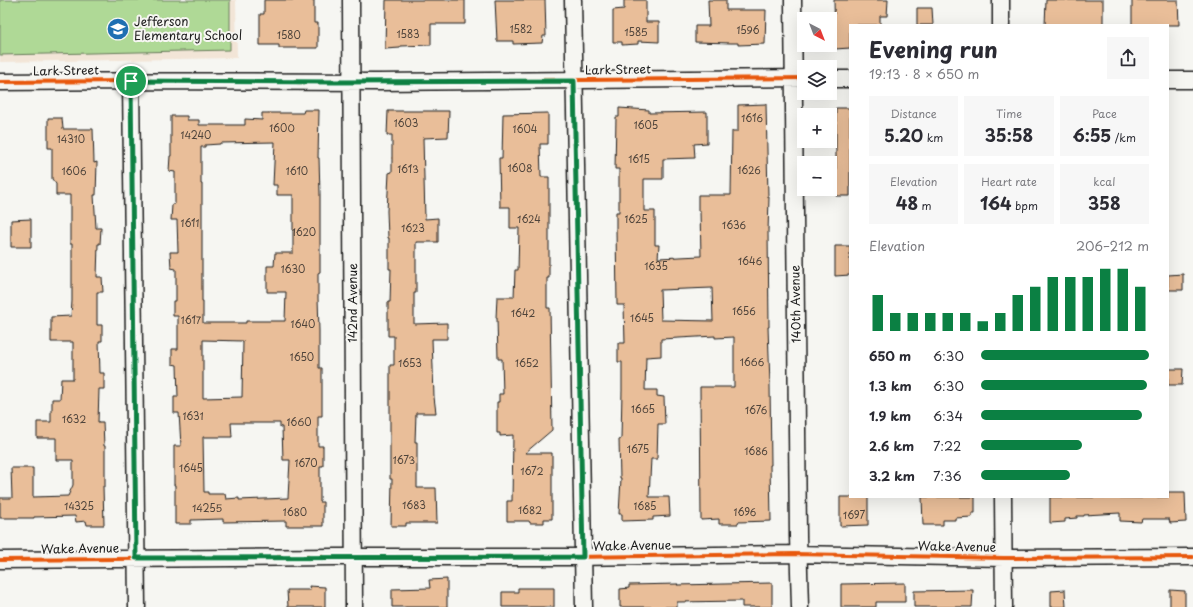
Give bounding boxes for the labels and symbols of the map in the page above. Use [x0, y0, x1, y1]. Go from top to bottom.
place label: Jefferson Elementary School [134, 12, 242, 44]
north arrow [797, 12, 837, 52]
school or university icon: Jefferson Elementary School [105, 16, 131, 42]
house number: 1582 [510, 21, 532, 36]
house number: 1596 [736, 22, 760, 37]
house number: 1585 [624, 24, 648, 39]
house number: 1583 [396, 26, 420, 41]
house number: 1580 [277, 27, 301, 42]
street label: Lark Street [585, 59, 651, 79]
street label: Lark Street [33, 60, 99, 80]
pin [114, 64, 148, 98]
house number: 1616 [741, 110, 763, 125]
house number: 1603 [394, 115, 418, 130]
house number: 1605 [634, 117, 658, 132]
house number: 1600 [269, 120, 295, 135]
house number: 1604 [513, 121, 538, 136]
house number: 14240 [181, 127, 211, 142]
house number: 14310 [57, 131, 85, 146]
house number: 1615 [628, 151, 650, 166]
house number: 1608 [508, 160, 532, 175]
house number: 1613 [397, 161, 419, 176]
house number: 1626 [737, 162, 761, 177]
house number: 1606 [62, 163, 86, 178]
house number: 1610 [286, 163, 308, 178]
house number: 1624 [517, 211, 541, 226]
house number: 1625 [624, 211, 648, 226]
house number: 1611 [181, 215, 200, 230]
house number: 1636 [722, 217, 746, 232]
house number: 1623 [401, 220, 425, 235]
house number: 1620 [292, 224, 316, 239]
house number: 1646 [738, 253, 762, 268]
house number: 1635 [644, 258, 668, 273]
house number: 1630 [281, 261, 305, 276]
street label: 142nd Avenue [343, 263, 361, 343]
street label: 140th Avenue [785, 264, 805, 343]
house number: 1656 [732, 303, 756, 318]
house number: 1642 [511, 305, 535, 320]
house number: 1645 [630, 310, 654, 325]
house number: 1617 [181, 312, 202, 327]
house number: 1640 [291, 316, 315, 331]
house number: 1650 [290, 349, 314, 364]
house number: 1666 [740, 354, 764, 369]
house number: 1653 [398, 355, 422, 370]
house number: 1652 [515, 355, 539, 370]
house number: 1665 [631, 401, 655, 416]
house number: 1676 [745, 402, 767, 417]
house number: 1631 [182, 408, 204, 423]
house number: 1632 [62, 411, 86, 426]
house number: 1660 [286, 414, 312, 429]
house number: 1675 [627, 441, 649, 456]
house number: 1686 [744, 443, 768, 458]
house number: 1673 [393, 452, 416, 467]
house number: 1670 [294, 455, 318, 470]
house number: 1645 [179, 460, 203, 475]
house number: 1672 [520, 463, 544, 478]
house number: 1683 [402, 497, 426, 512]
house number: 14325 [64, 498, 94, 513]
house number: 1685 [634, 498, 657, 513]
house number: 14255 [192, 500, 222, 515]
house number: 1682 [518, 502, 542, 517]
house number: 1680 [283, 504, 307, 519]
house number: 1696 [734, 504, 756, 519]
house number: 1697 [843, 507, 865, 522]
street label: Wake Avenue [593, 535, 672, 555]
street label: Wake Avenue [918, 536, 997, 556]
street label: Wake Avenue [41, 538, 120, 558]

